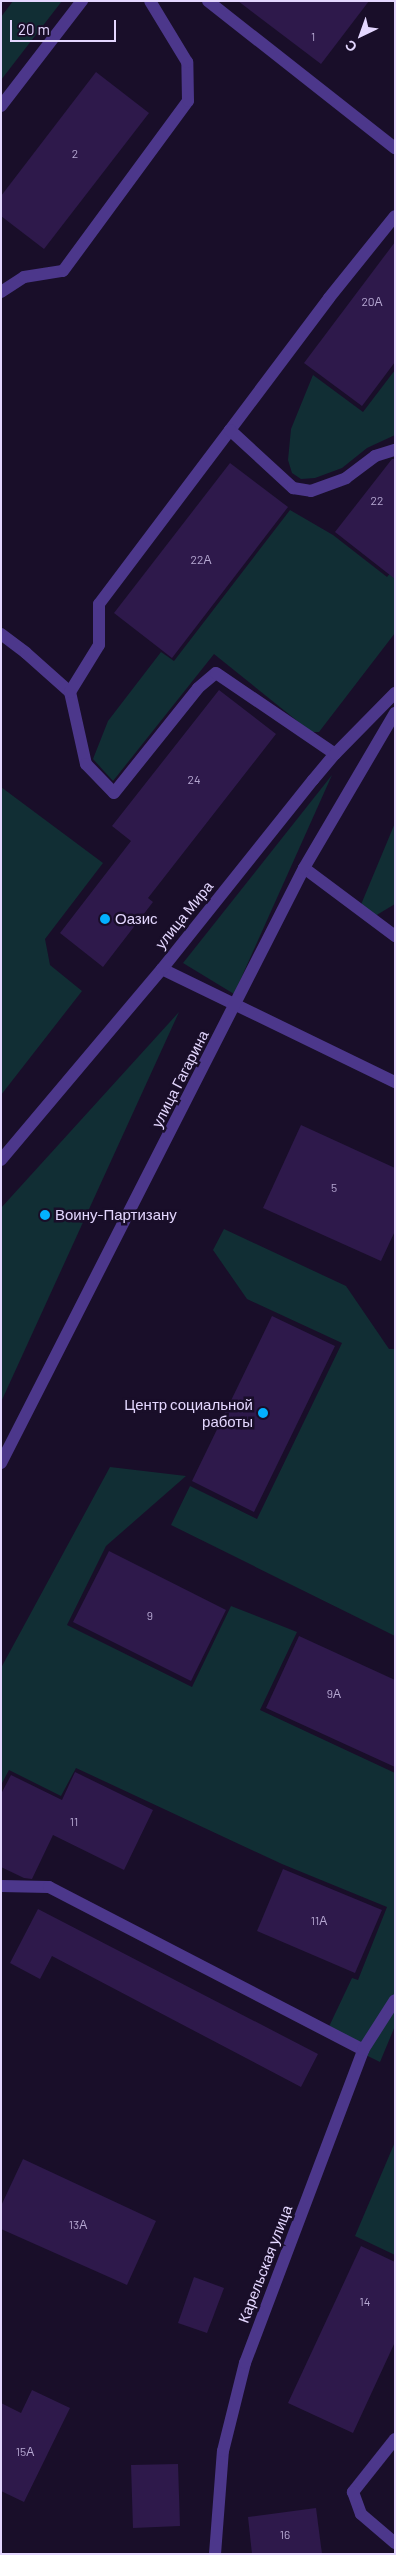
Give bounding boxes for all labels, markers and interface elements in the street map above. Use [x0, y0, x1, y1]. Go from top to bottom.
scale bar [12, 10, 119, 42]
north arrow [336, 10, 386, 60]
text: 20 m [18, 20, 50, 38]
house number: 1 [311, 30, 315, 44]
text: С [341, 37, 360, 56]
house number: 2 [72, 147, 78, 161]
house number: 20А [361, 295, 383, 309]
house number: 22 [371, 494, 383, 508]
house number: 22А [191, 553, 211, 567]
house number: 24 [187, 773, 201, 787]
street label: улица Мира [151, 878, 217, 952]
place label: Оазис [115, 910, 158, 928]
marker: Оазис [99, 913, 111, 925]
street label: улица Гагарина [148, 1027, 212, 1131]
house number: 5 [331, 1181, 337, 1195]
place label: Воину-Партизану [55, 1206, 177, 1224]
marker: Воину-Партизану [39, 1209, 51, 1221]
place label: Центр социальной работы [124, 1395, 253, 1430]
marker: Центр социальной работы [257, 1407, 269, 1419]
house number: 9 [147, 1609, 153, 1623]
house number: 9А [327, 1687, 341, 1701]
house number: 11 [70, 1815, 78, 1829]
house number: 11А [311, 1914, 327, 1928]
street label: Карельская улица [234, 2202, 296, 2326]
house number: 13А [69, 2218, 87, 2232]
house number: 14 [360, 2295, 370, 2309]
house number: 15А [16, 2445, 34, 2459]
house number: 16 [280, 2528, 290, 2542]

